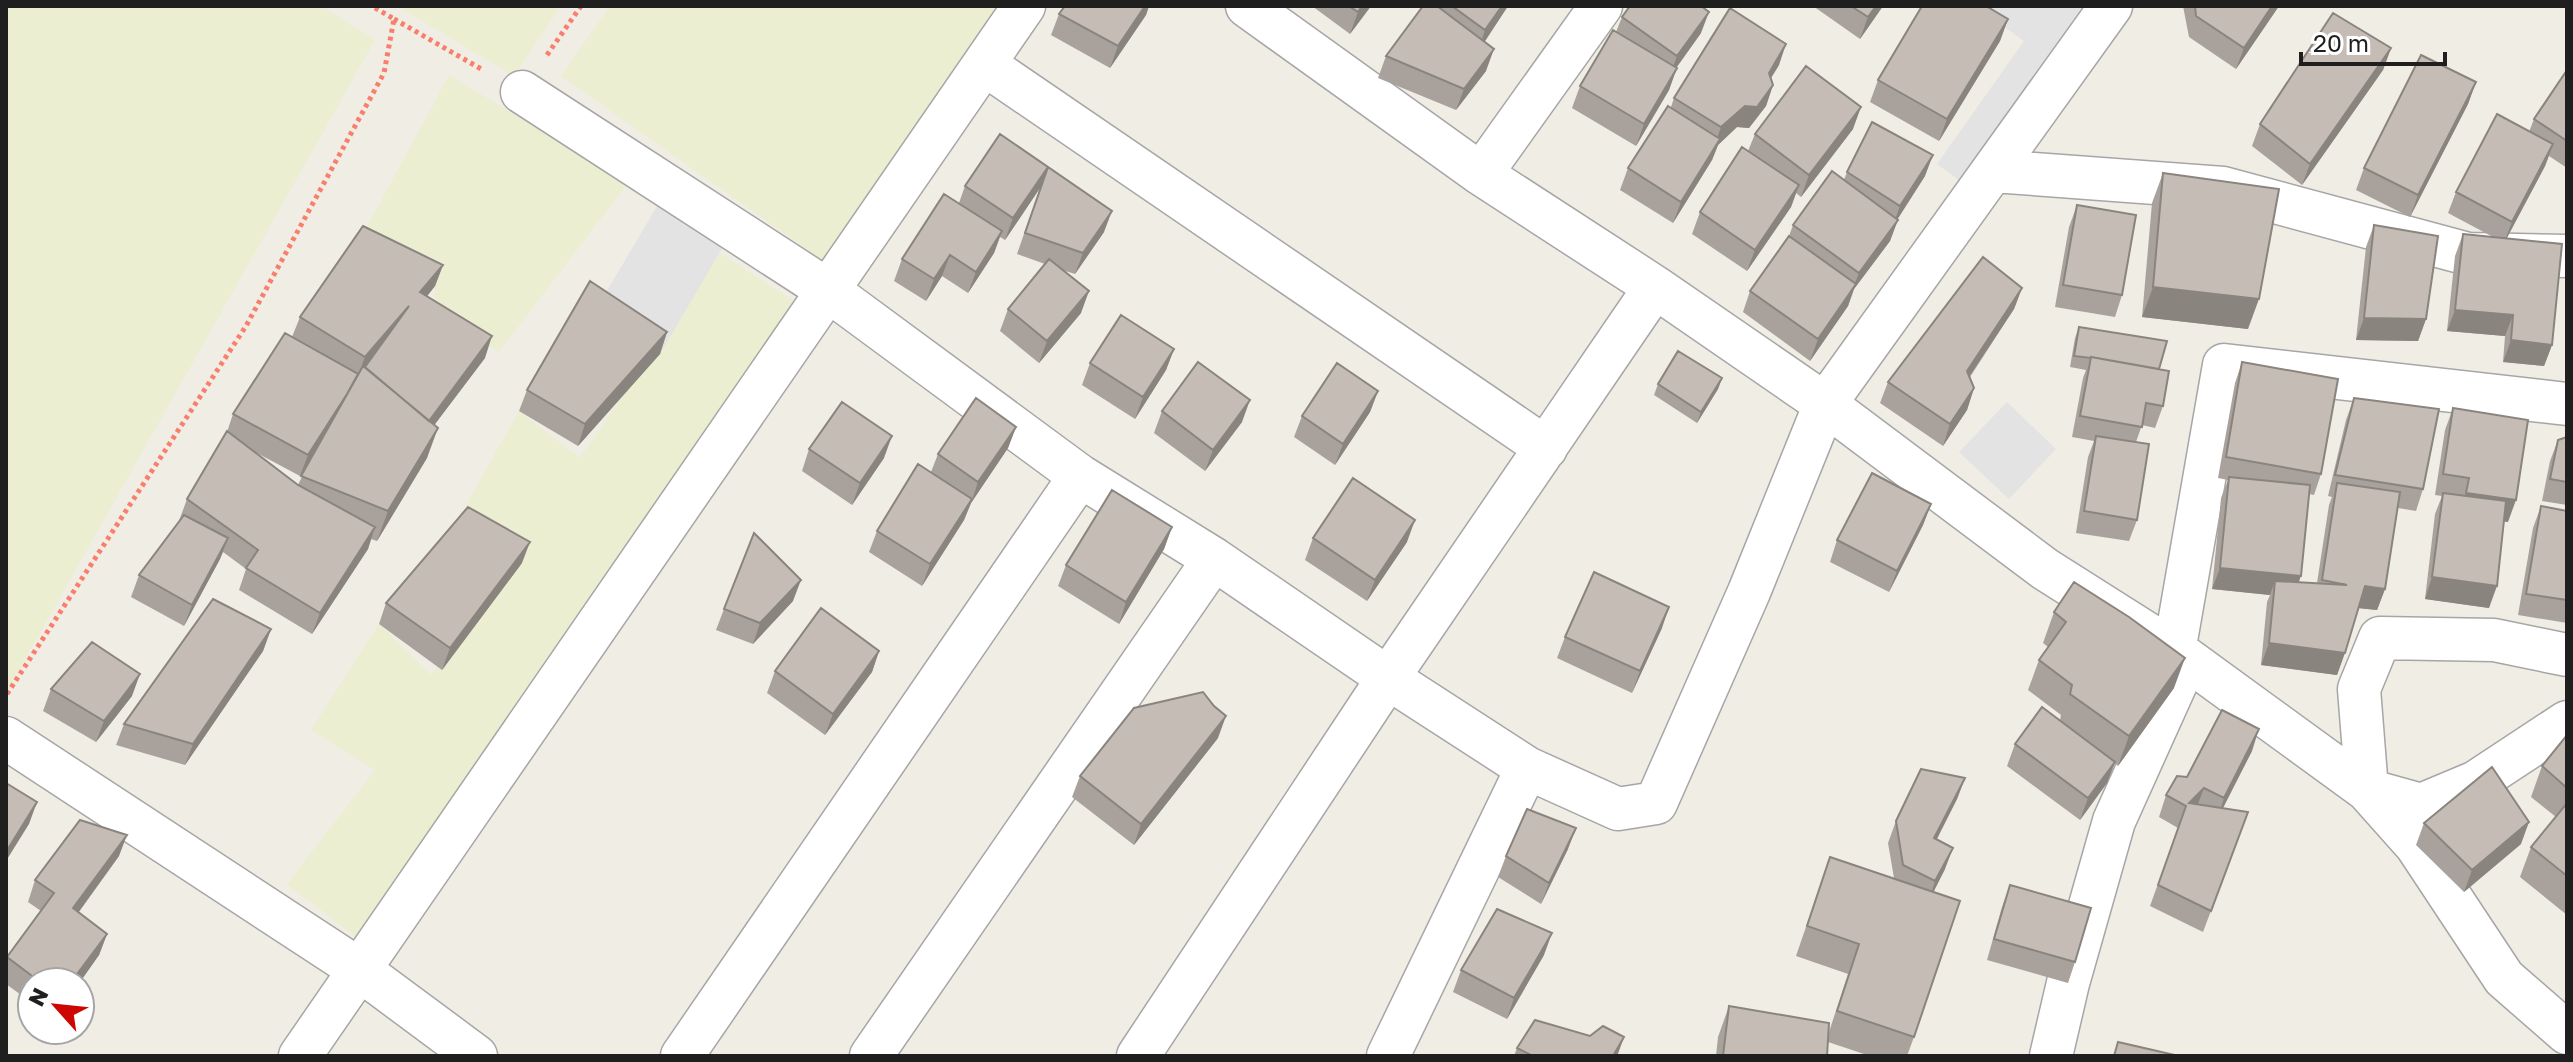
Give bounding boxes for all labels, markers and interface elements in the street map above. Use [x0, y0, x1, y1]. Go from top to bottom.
scale bar [2301, 16, 2445, 66]
text: 20 m [2313, 28, 2369, 57]
north arrow [16, 966, 96, 1046]
text: N [22, 983, 54, 1010]

